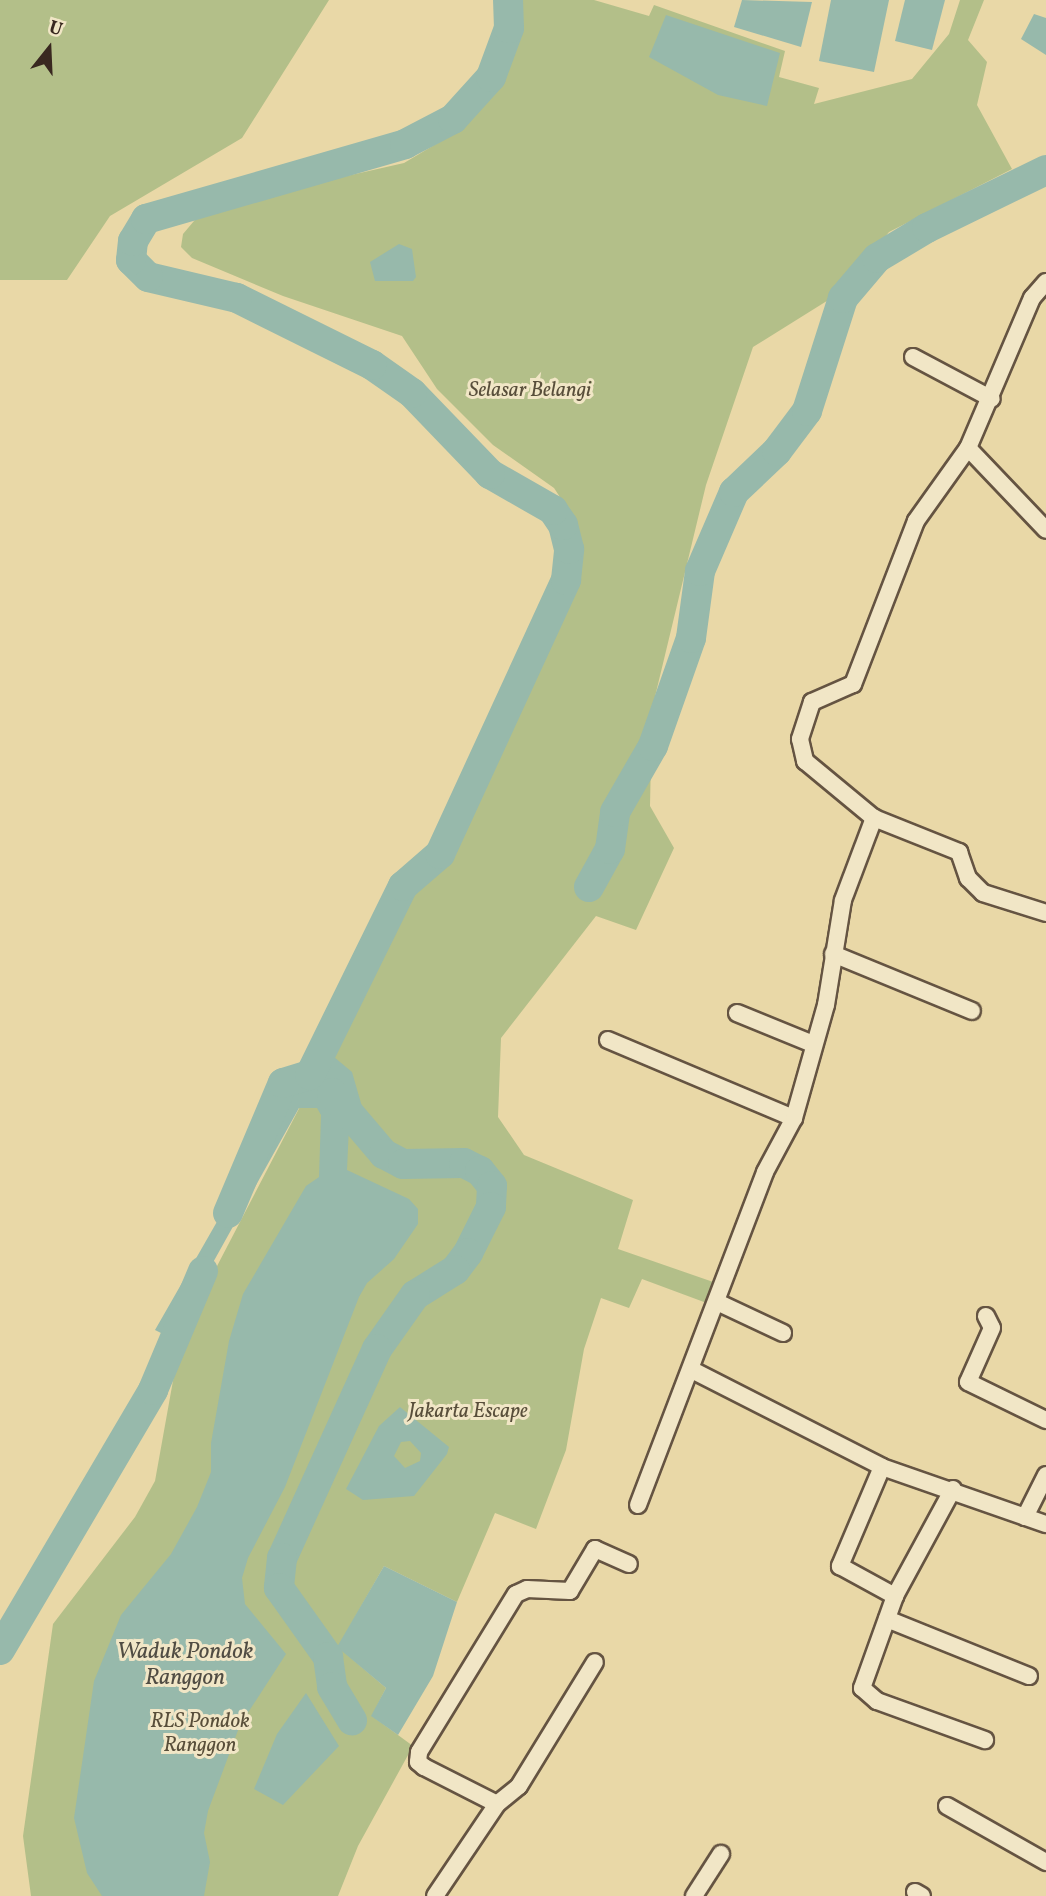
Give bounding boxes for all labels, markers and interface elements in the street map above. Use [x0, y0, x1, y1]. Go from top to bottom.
north arrow [14, 14, 84, 84]
text: U [45, 15, 66, 43]
park label: Selasar Belangi [469, 378, 591, 404]
park label: Jakarta Escape [408, 1399, 528, 1425]
water label: Waduk Pondok Ranggon [117, 1638, 253, 1692]
park label: RLS Pondok Ranggon [150, 1709, 250, 1759]

